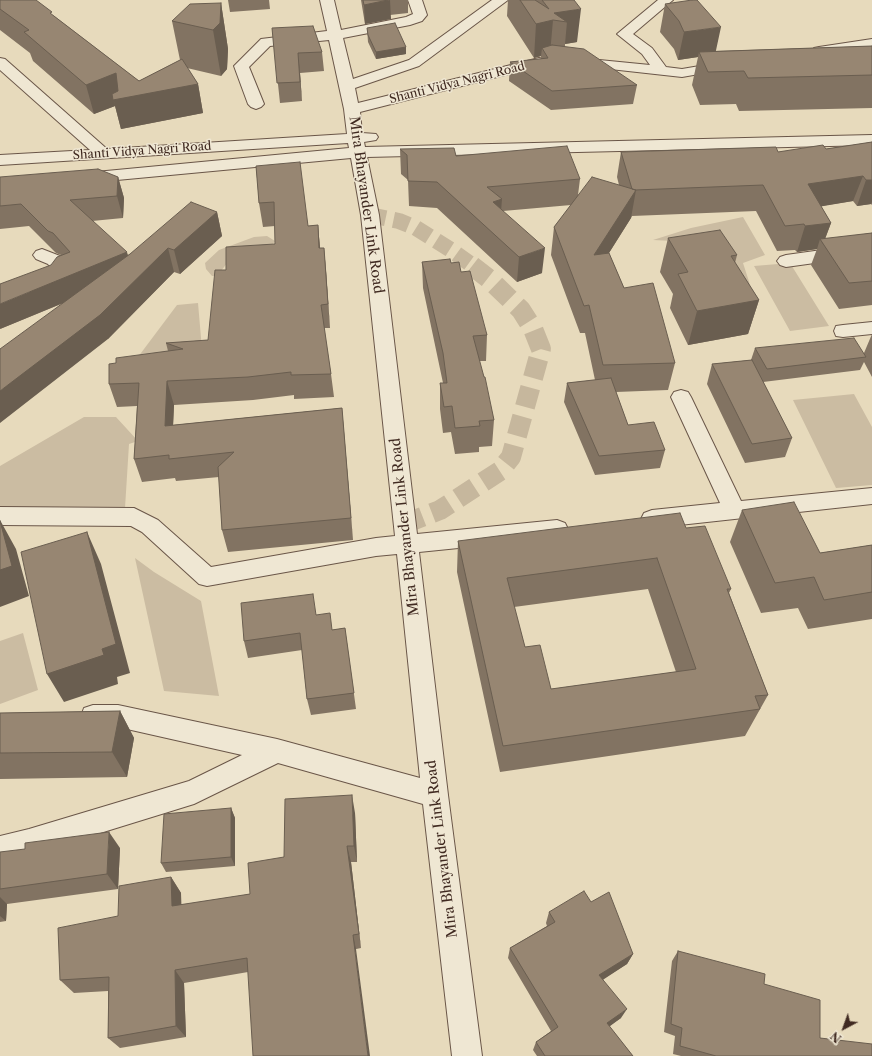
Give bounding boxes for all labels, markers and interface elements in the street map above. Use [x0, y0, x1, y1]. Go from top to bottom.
street label: Shanti Vidya Nagri Road [388, 59, 526, 107]
street label: Mira Bhayander Link Road [345, 115, 387, 295]
street label: Shanti Vidya Nagri Road [72, 139, 212, 163]
street label: Mira Bhayander Link Road [387, 437, 423, 617]
street label: Mira Bhayander Link Road [423, 759, 461, 939]
north arrow [824, 1008, 864, 1048]
text: N [828, 1029, 844, 1045]

